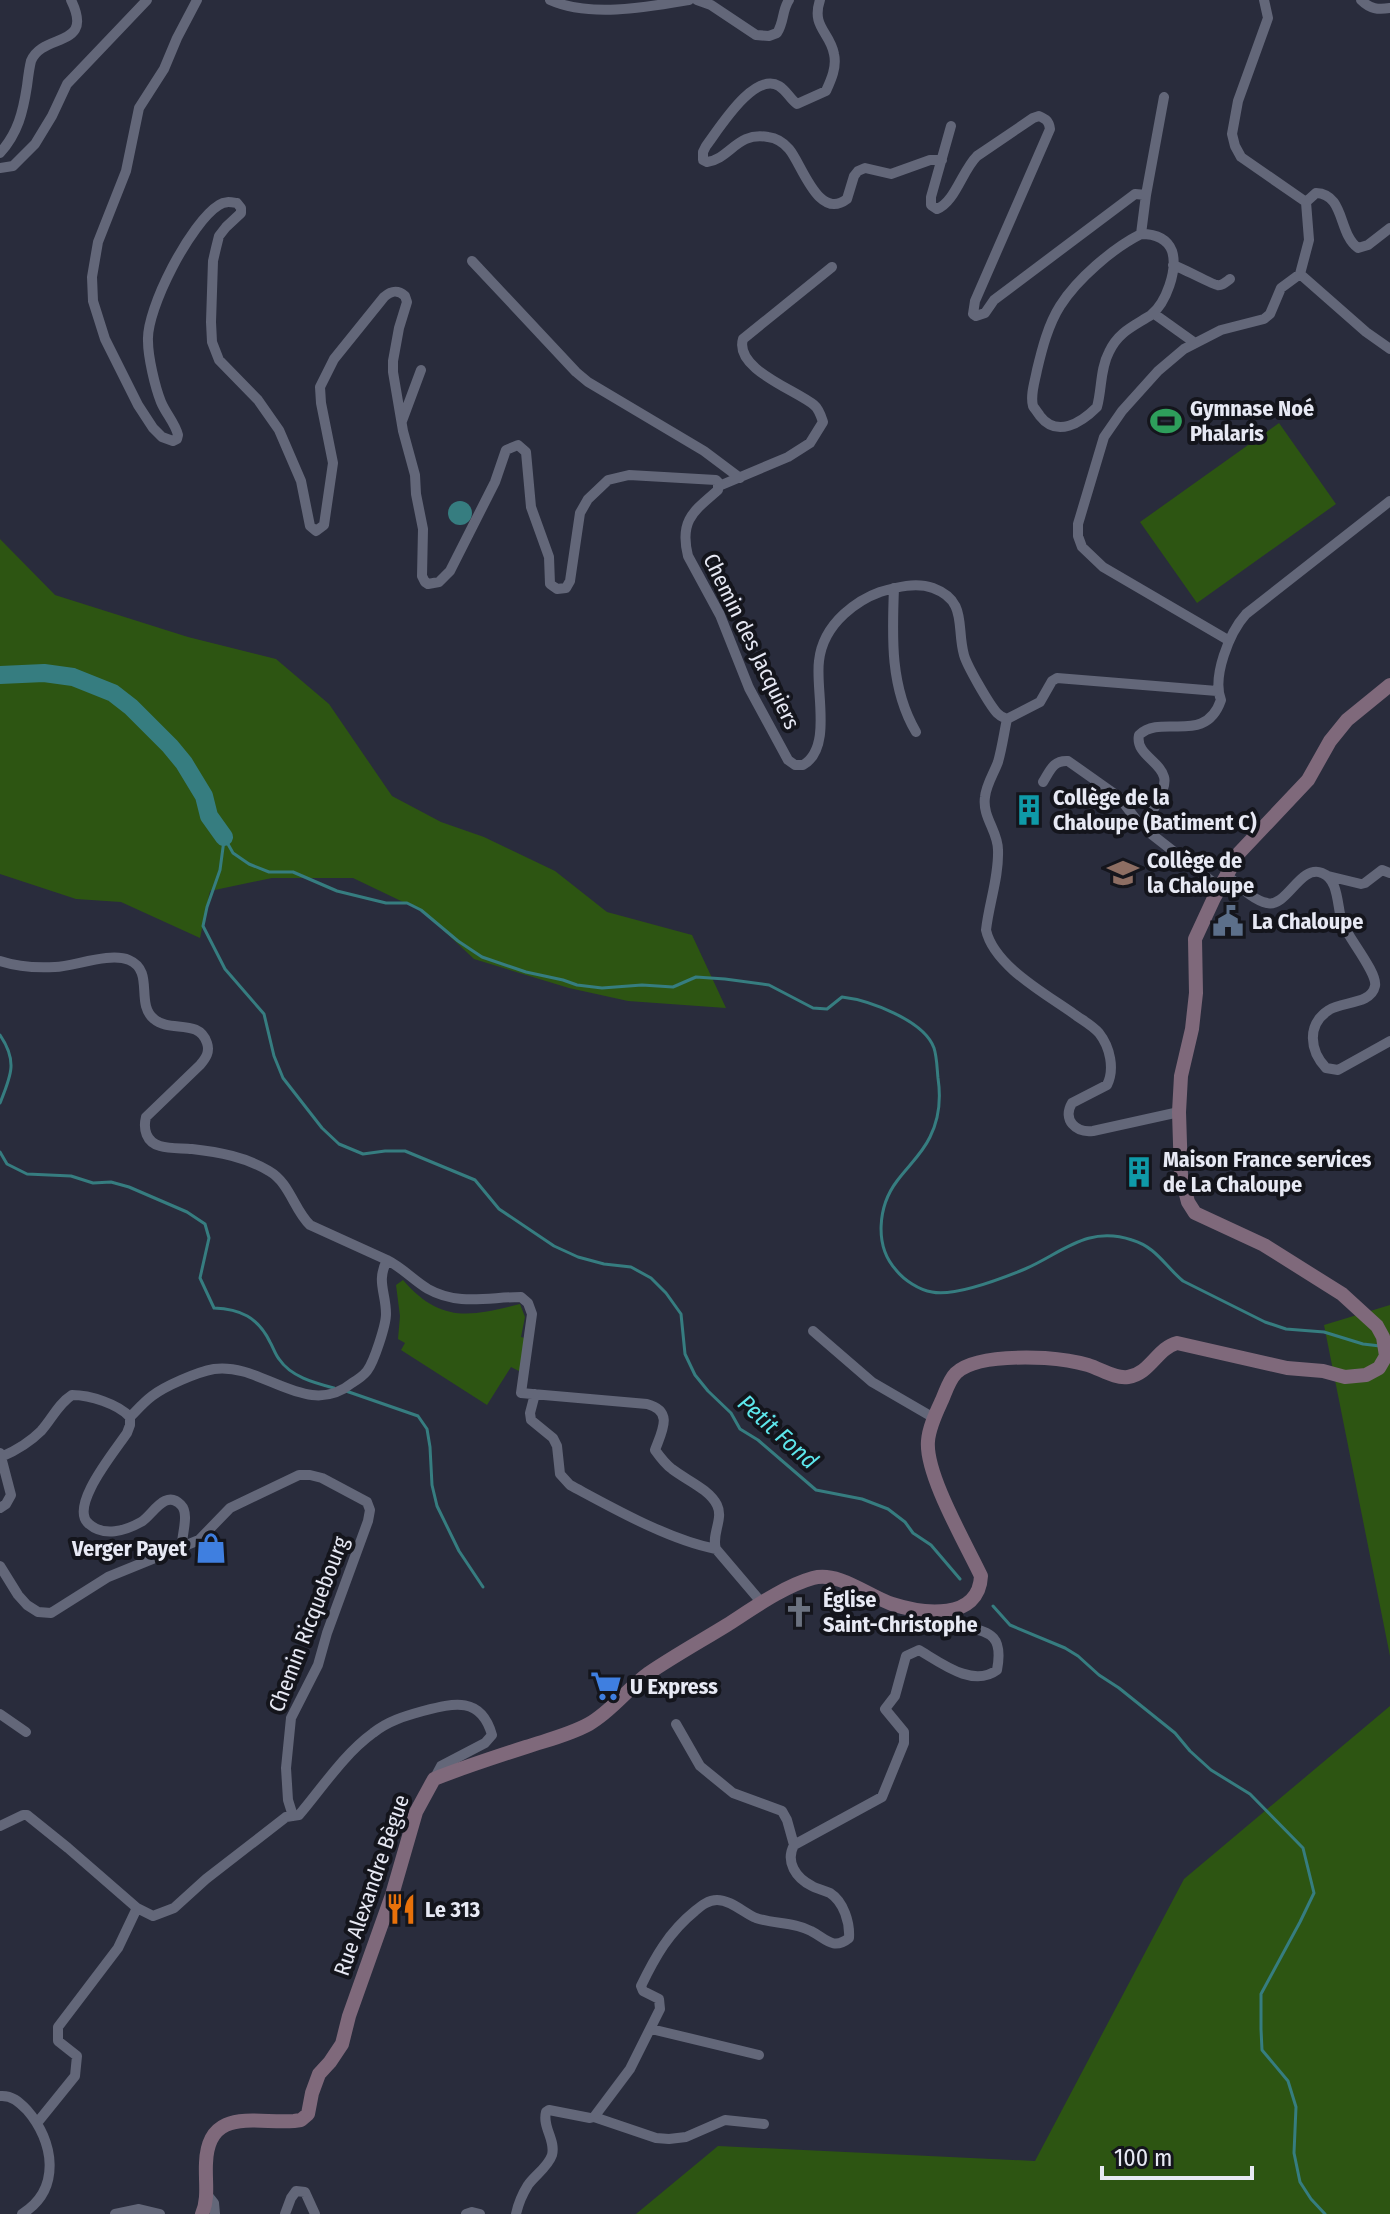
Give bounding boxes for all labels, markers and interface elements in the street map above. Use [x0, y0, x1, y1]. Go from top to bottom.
place label: Gymnase Noé Phalaris [1190, 395, 1314, 447]
sports icon: Gymnase Noé Phalaris [1149, 404, 1183, 438]
street label: Chemin des Jacquiers [697, 549, 806, 733]
place label: Collège de la Chaloupe (Batiment C) [1053, 784, 1257, 836]
building icon: Collège de la Chaloupe (Batiment C) [1012, 793, 1046, 827]
place label: Collège de la Chaloupe [1147, 847, 1254, 899]
school or university icon: Collège de la Chaloupe [1106, 856, 1140, 890]
public building icon: La Chaloupe [1211, 904, 1245, 938]
place label: La Chaloupe [1252, 908, 1363, 935]
place label: Maison France services de La Chaloupe [1163, 1146, 1372, 1198]
building icon: Maison France services de La Chaloupe [1122, 1155, 1156, 1189]
water label: Petit Fond [732, 1389, 824, 1475]
shop icon: Verger Payet [194, 1531, 228, 1565]
street label: Chemin Ricquebourg [263, 1532, 355, 1716]
place label: Verger Payet [71, 1535, 187, 1562]
place label: Église Saint-Christophe [823, 1586, 978, 1638]
church icon: Église Saint-Christophe [782, 1595, 816, 1629]
supermarket icon: U Express [589, 1669, 623, 1703]
place label: U Express [630, 1673, 718, 1700]
street label: Rue Alexandre Bègue [328, 1791, 415, 1979]
restaurant icon: Le 313 [384, 1892, 418, 1926]
place label: Le 313 [425, 1896, 480, 1923]
scale bar [1102, 2130, 1252, 2180]
text: 100 m [1114, 2144, 1172, 2172]

